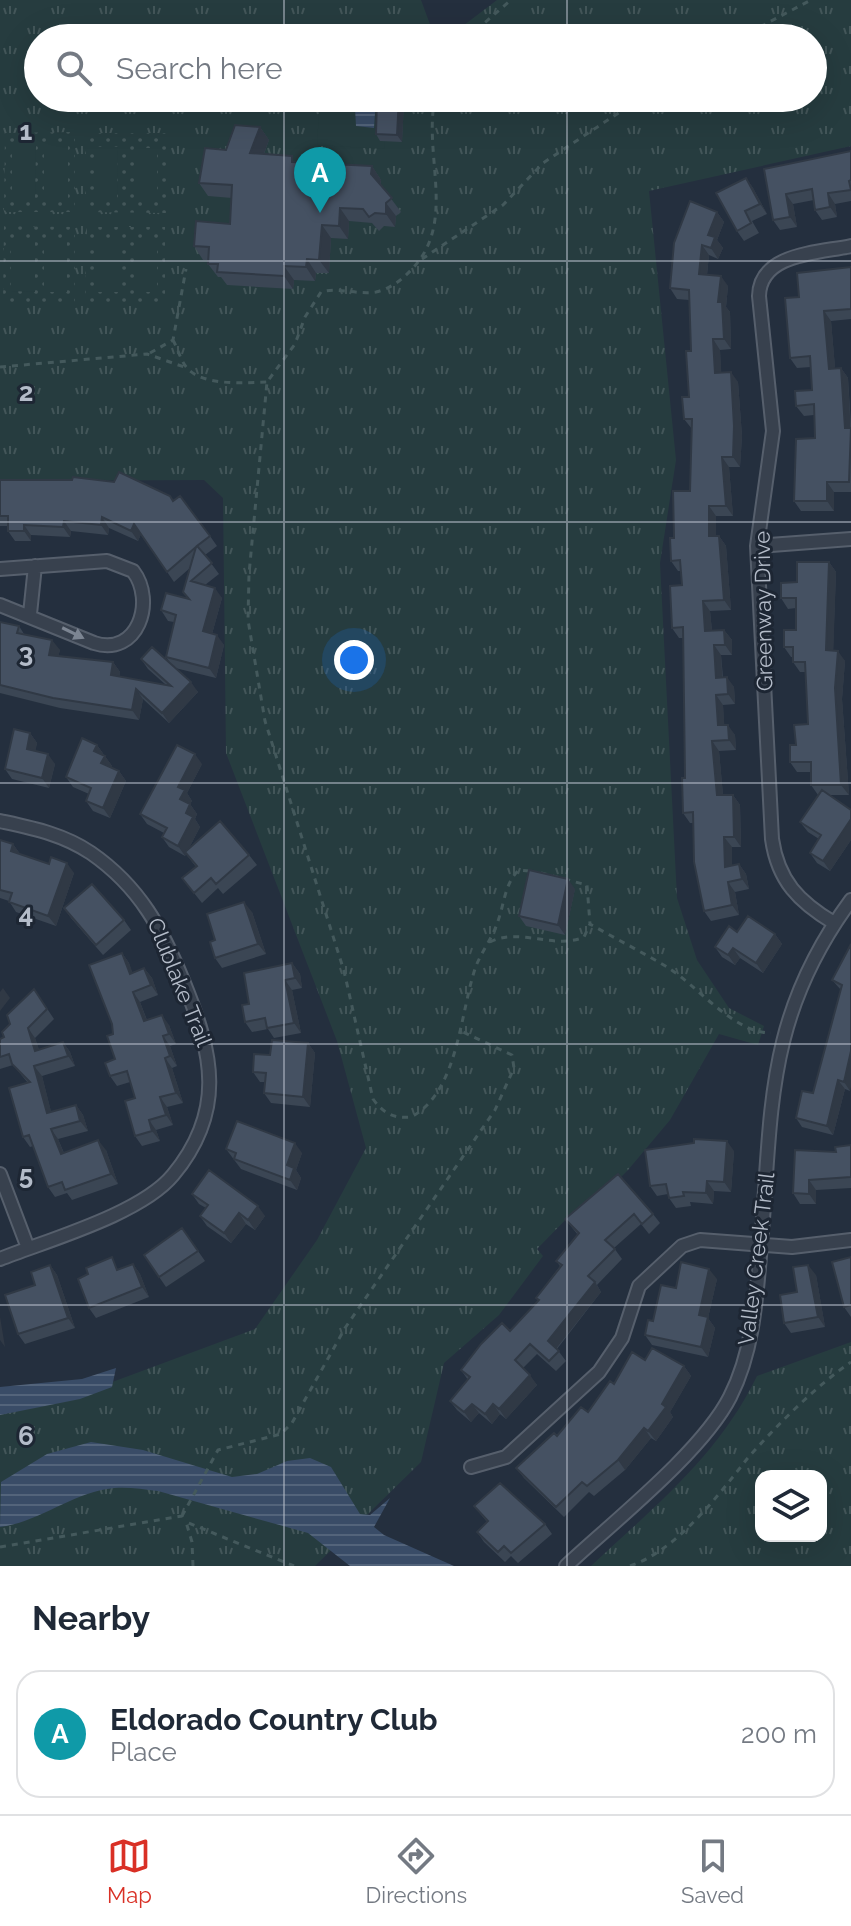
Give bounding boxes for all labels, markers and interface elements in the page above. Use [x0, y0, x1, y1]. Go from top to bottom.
search box [24, 24, 827, 112]
icon: search [52, 46, 96, 90]
text: Search here [116, 51, 283, 86]
text: 1 [20, 116, 33, 146]
pin: A [294, 147, 346, 213]
text: 2 [19, 377, 33, 407]
street label: Greenway Drive [749, 531, 777, 691]
one-way arrow [61, 626, 84, 640]
text: 3 [19, 638, 33, 668]
your location [334, 640, 374, 680]
text: 4 [19, 899, 33, 929]
street label: Clublake Trail [142, 914, 218, 1050]
text: 5 [19, 1160, 33, 1190]
street label: Valley Creek Trail [732, 1171, 780, 1347]
text: 6 [18, 1421, 34, 1451]
map controls [755, 1470, 827, 1542]
button: layers [755, 1470, 827, 1542]
text: Nearby [32, 1598, 150, 1638]
text: Eldorado Country Club [110, 1702, 438, 1737]
text: A [51, 1719, 69, 1749]
text: 200 m [741, 1719, 817, 1749]
text: Place [110, 1737, 177, 1767]
tab: Map [107, 1834, 152, 1908]
tab: Directions [366, 1834, 467, 1908]
tab: Saved [681, 1834, 744, 1908]

